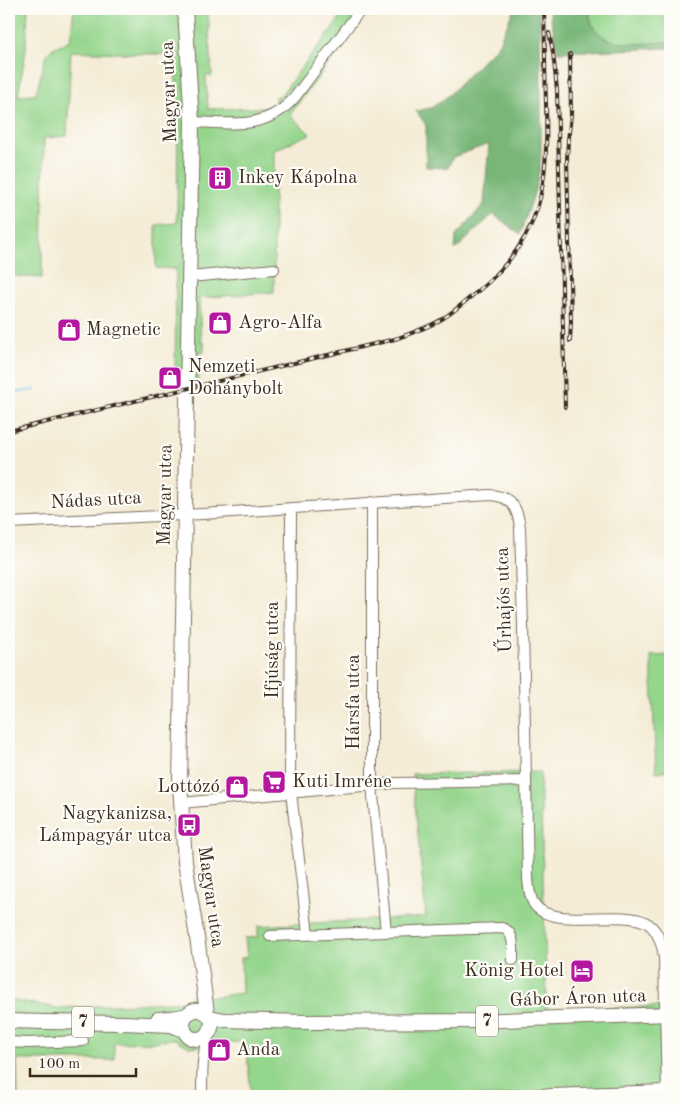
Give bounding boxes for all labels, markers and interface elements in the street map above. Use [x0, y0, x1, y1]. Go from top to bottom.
street label: Magyar utca [159, 40, 181, 143]
building icon: Inkey Kápolna [207, 165, 233, 191]
place label: Inkey Kápolna [238, 169, 358, 188]
shop icon: Agro-Alfa [207, 310, 233, 336]
place label: Agro-Alfa [238, 314, 323, 333]
shop icon: Magnetic [56, 317, 82, 343]
place label: Magnetic [86, 321, 161, 340]
place label: Nemzeti Dohánybolt [188, 358, 283, 399]
shop icon: Nemzeti Dohánybolt [157, 365, 183, 391]
street label: Magyar utca [156, 443, 176, 546]
street label: Nádas utca [50, 489, 143, 513]
street label: Űrhajós utca [489, 546, 516, 653]
street label: Ifjúság utca [264, 601, 283, 699]
street label: Hársfa utca [345, 653, 364, 750]
supermarket icon: Kuti Imréne [261, 769, 287, 795]
place label: Kuti Imréne [292, 773, 392, 792]
shop icon: Lottózó [224, 774, 250, 800]
place label: Lottózó [157, 778, 220, 797]
place label: Nagykanizsa, Lámpagyár utca [39, 805, 173, 846]
bus stop icon: Nagykanizsa, Lámpagyár utca [176, 812, 202, 838]
street label: Magyar utca [193, 845, 227, 949]
hotel icon: König Hotel [569, 958, 595, 984]
place label: König Hotel [464, 962, 564, 981]
street label: Gábor Áron utca [509, 983, 647, 1011]
road number: 7 [72, 1006, 94, 1038]
road number: 7 [476, 1006, 498, 1036]
shop icon: Anda [206, 1037, 232, 1063]
place label: Anda [236, 1041, 281, 1060]
scale bar [30, 1045, 136, 1077]
text: 100 m [38, 1057, 80, 1072]

